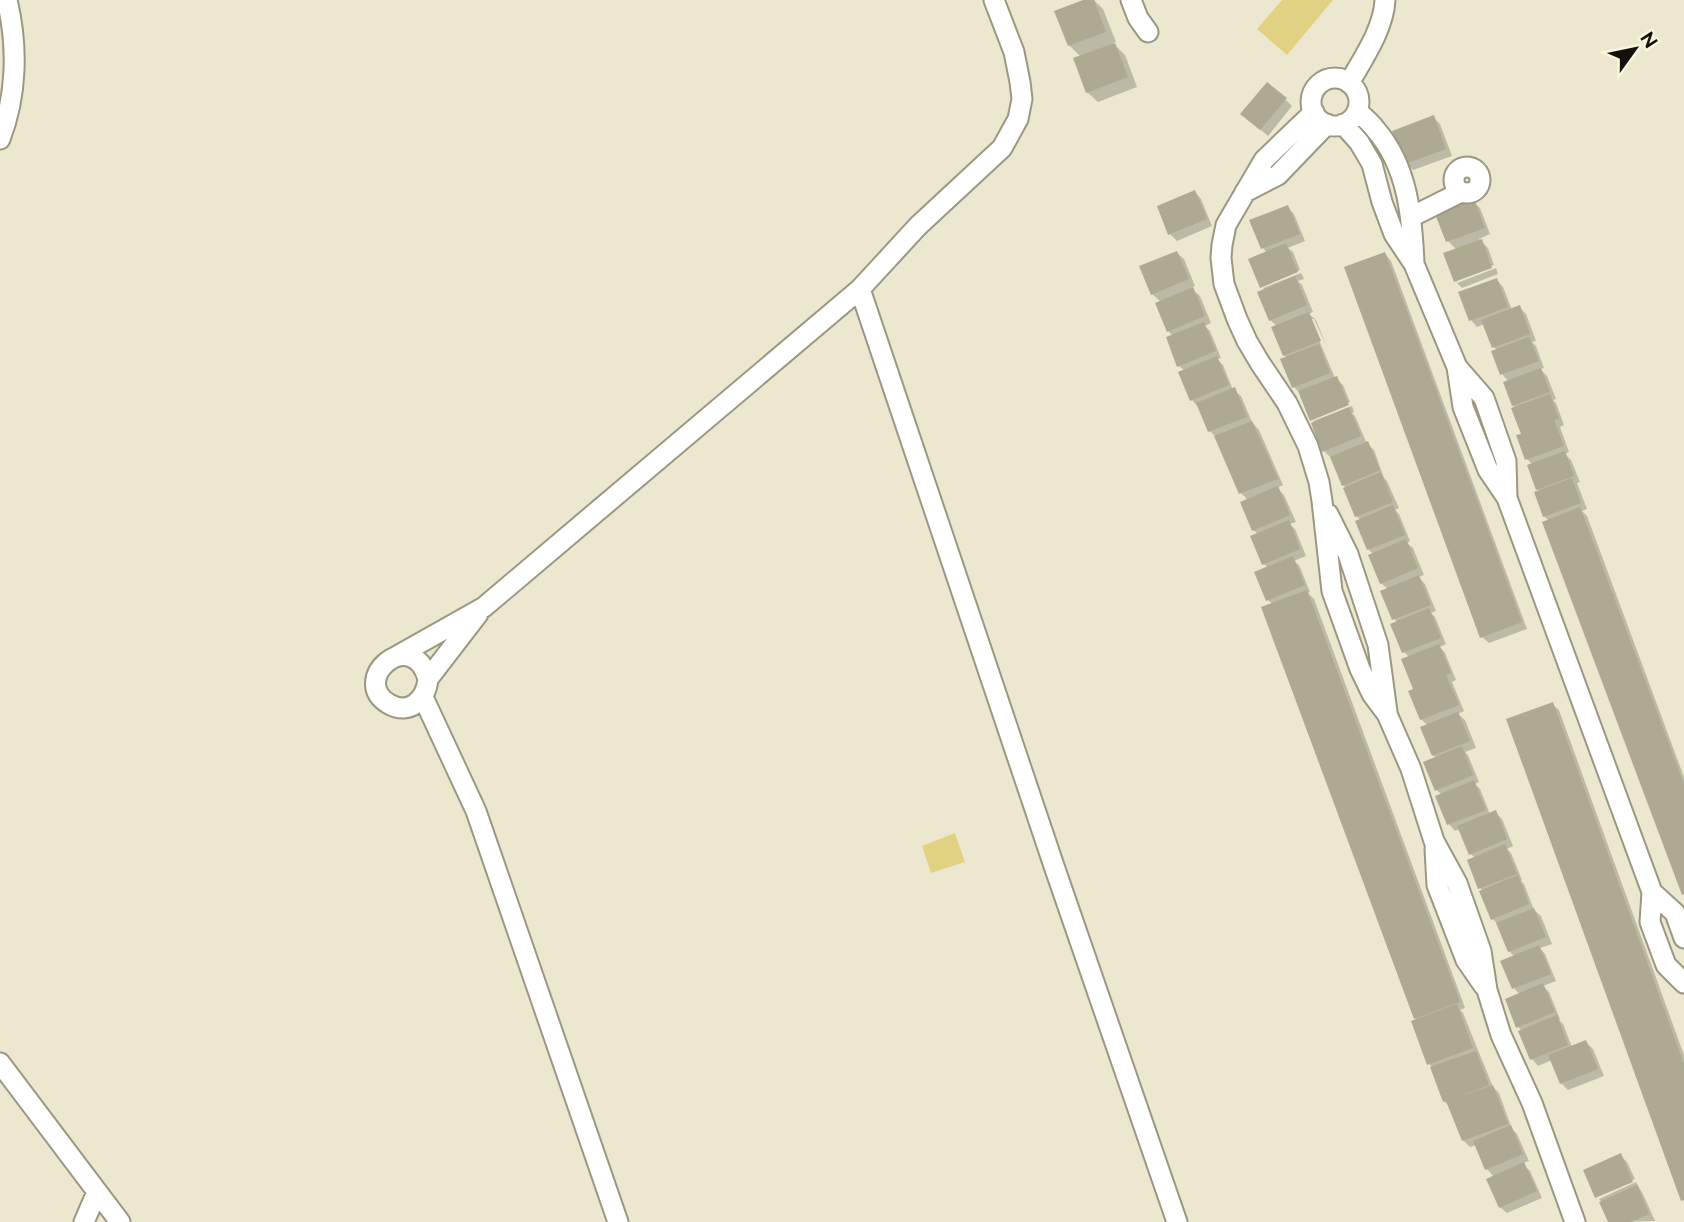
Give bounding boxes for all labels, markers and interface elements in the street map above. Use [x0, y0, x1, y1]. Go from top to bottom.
north arrow [1600, 14, 1670, 84]
text: N [1636, 28, 1662, 52]

